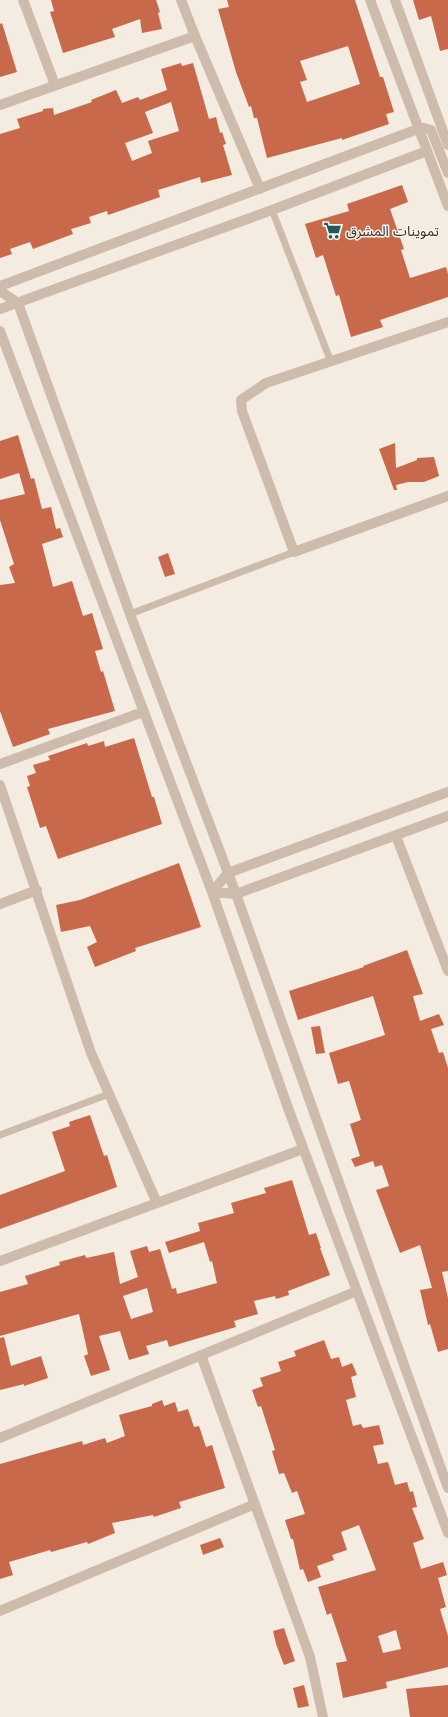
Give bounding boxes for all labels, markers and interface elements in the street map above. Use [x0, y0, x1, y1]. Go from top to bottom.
supermarket icon: تموينات المشرق [323, 221, 343, 241]
place label: تموينات المشرق [346, 221, 439, 241]

